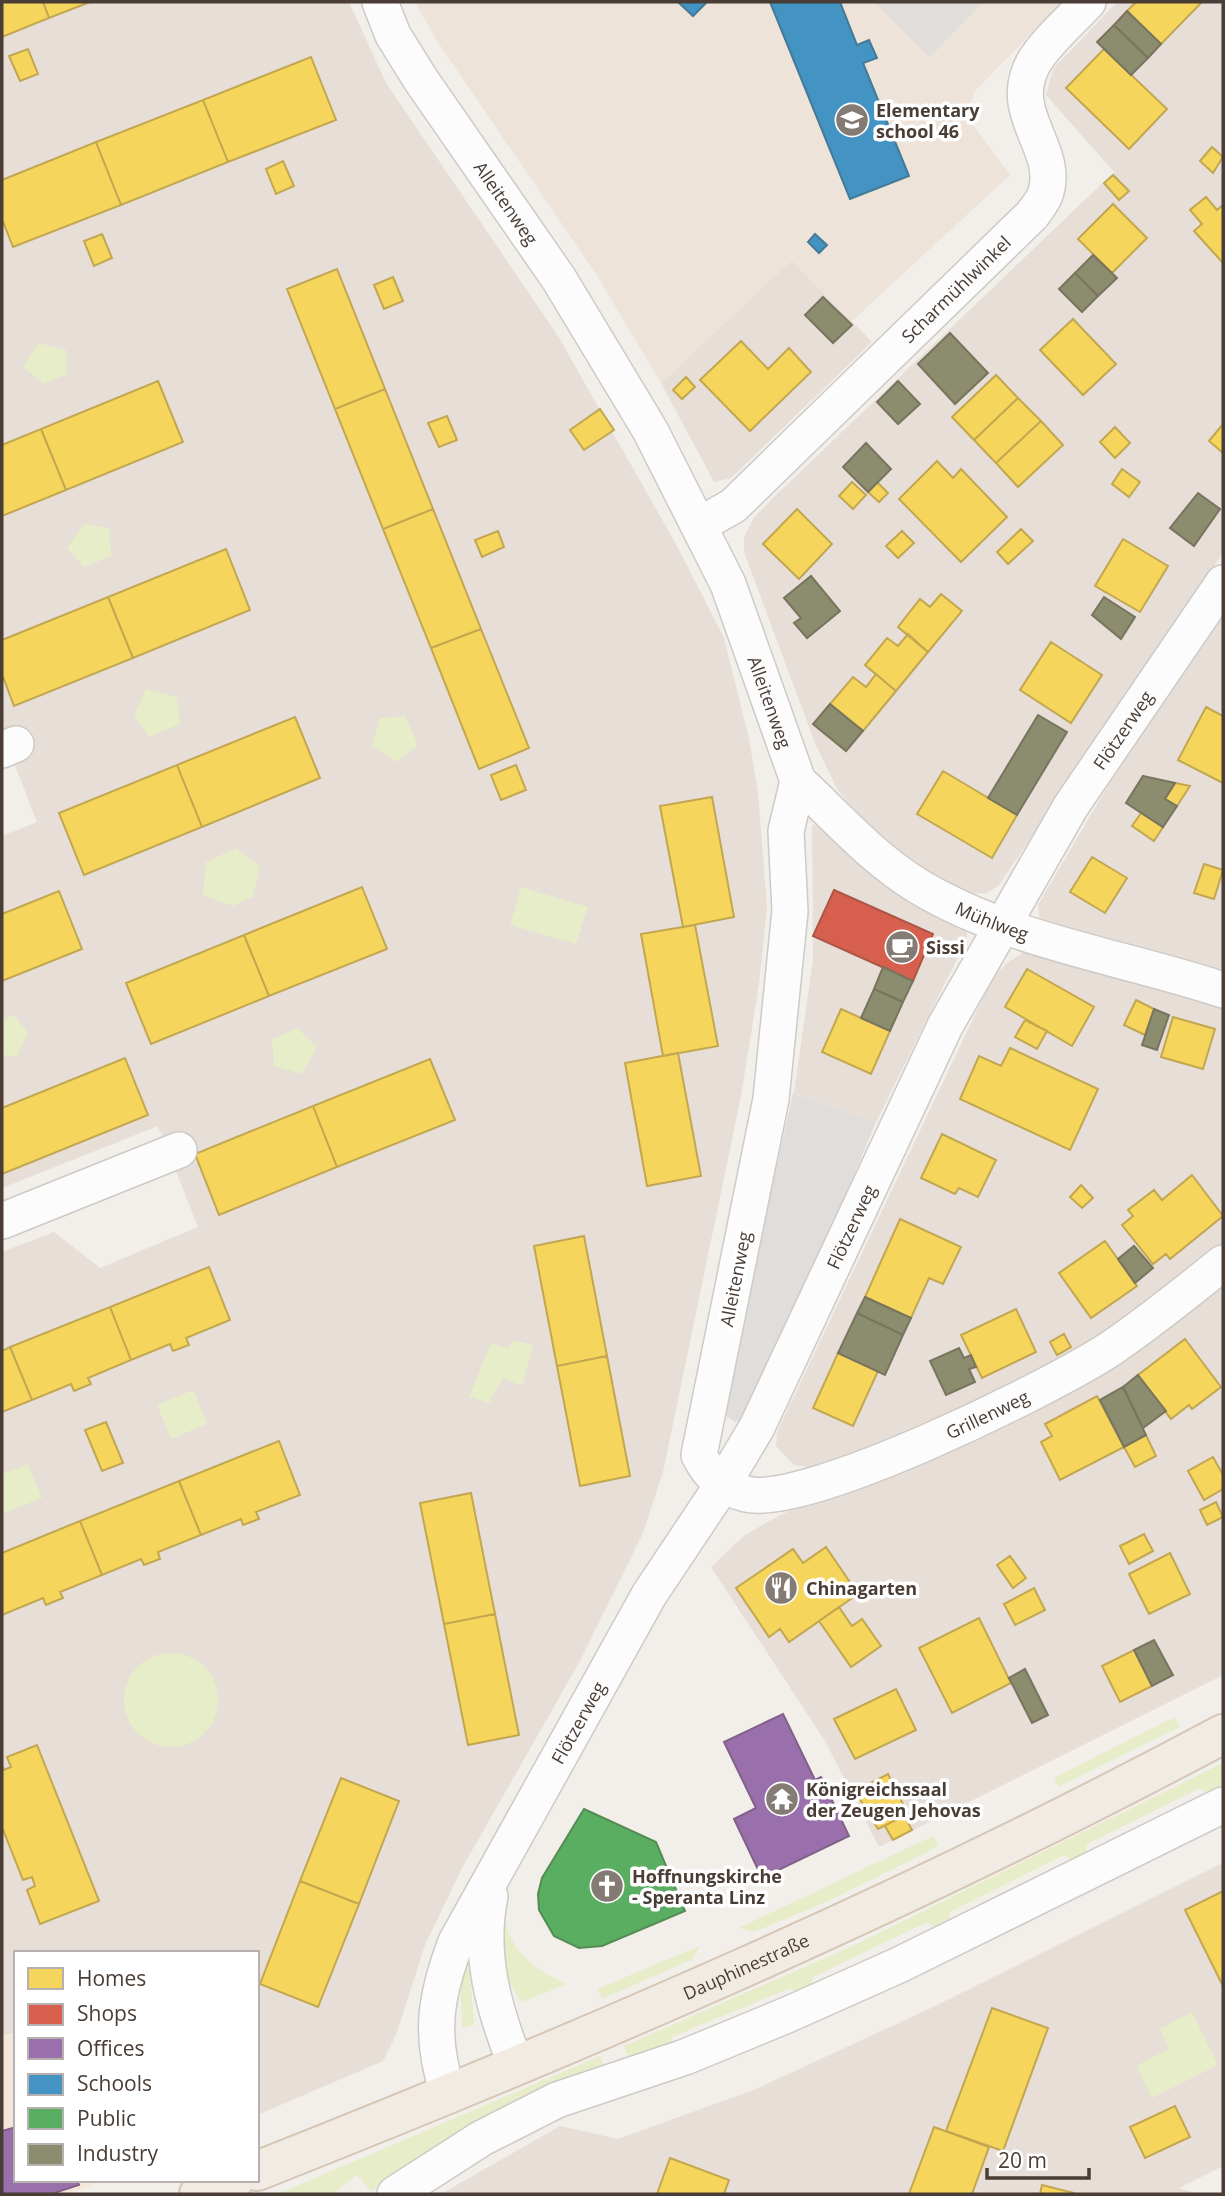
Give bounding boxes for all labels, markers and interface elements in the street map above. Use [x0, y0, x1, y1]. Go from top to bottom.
place label: Elementary school 46 [876, 98, 980, 143]
school or university icon: Elementary school 46 [833, 101, 871, 139]
street label: Alleitenweg [469, 156, 544, 250]
street label: Scharmühlwinkel [896, 230, 1016, 348]
street label: Alleitenweg [743, 653, 798, 752]
street label: Flötzerweg [1087, 686, 1158, 774]
street label: Mühlweg [952, 896, 1032, 946]
cafe icon: Sissi [883, 928, 921, 966]
place label: Sissi [926, 935, 965, 959]
street label: Flötzerweg [821, 1180, 881, 1273]
street label: Alleitenweg [714, 1229, 756, 1329]
street label: Grillenweg [942, 1384, 1033, 1444]
restaurant icon: Chinagarten [762, 1569, 800, 1607]
place label: Chinagarten [806, 1576, 917, 1600]
street label: Flötzerweg [545, 1677, 611, 1768]
place label: Königreichssaal der Zeugen Jehovas [806, 1777, 981, 1822]
temple icon: Königreichssaal der Zeugen Jehovas [763, 1780, 801, 1818]
place label: Hoffnungskirche - Speranta Linz [632, 1864, 782, 1909]
church icon: Hoffnungskirche - Speranta Linz [588, 1867, 626, 1905]
street label: Dauphinestraße [679, 1928, 813, 2005]
legend [14, 1951, 259, 2182]
text: Homes [77, 1964, 146, 1992]
text: Shops [77, 1999, 137, 2027]
text: Offices [77, 2034, 145, 2062]
text: Schools [77, 2069, 152, 2097]
text: Public [77, 2104, 136, 2132]
scale bar [987, 2136, 1088, 2180]
text: Industry [77, 2139, 159, 2167]
text: 20 m [998, 2146, 1047, 2174]

